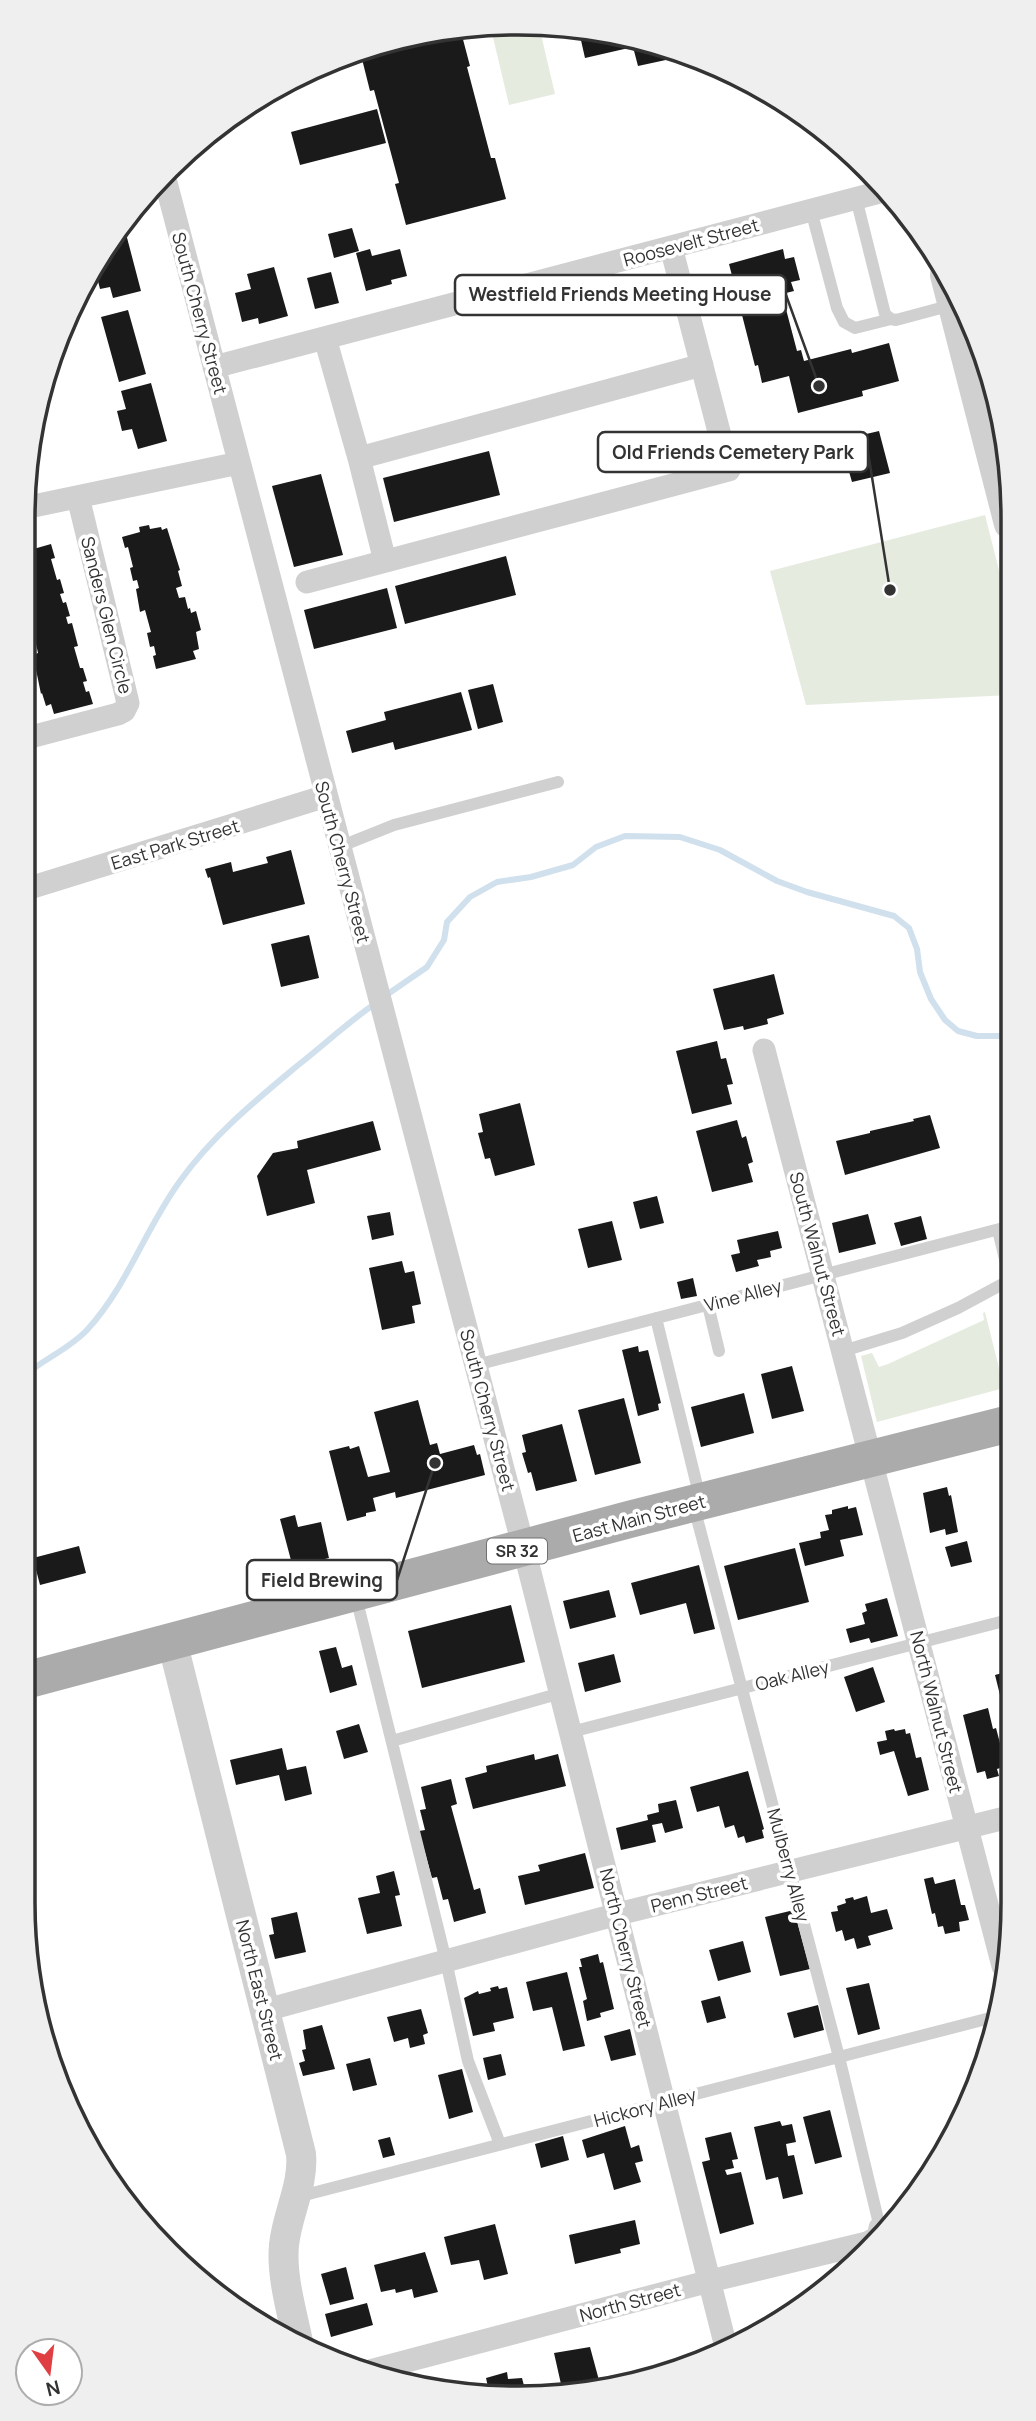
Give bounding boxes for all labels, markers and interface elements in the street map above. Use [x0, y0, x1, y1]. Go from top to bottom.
street label: Roosevelt Street [621, 212, 761, 272]
street label: South Cherry Street [167, 229, 233, 397]
callout: Westfield Friends Meeting House [455, 275, 786, 315]
text: Westfield Friends Meeting House [468, 281, 772, 307]
callout: Old Friends Cemetery Park [598, 432, 868, 472]
text: Old Friends Cemetery Park [612, 439, 855, 465]
street label: Sanders Glen Circle [76, 534, 138, 696]
street label: South Cherry Street [310, 778, 376, 946]
street label: East Park Street [108, 813, 242, 875]
street label: South Walnut Street [785, 1169, 851, 1339]
street label: Vine Alley [702, 1273, 785, 1317]
street label: South Cherry Street [455, 1326, 521, 1494]
street label: East Main Street [570, 1489, 708, 1547]
road number: SR 32 [487, 1539, 547, 1564]
callout: Field Brewing [247, 1560, 397, 1600]
text: Field Brewing [261, 1567, 383, 1593]
street label: North Walnut Street [905, 1628, 969, 1796]
street label: Oak Alley [753, 1654, 832, 1696]
street label: Mulberry Alley [762, 1805, 816, 1925]
street label: North Cherry Street [595, 1866, 657, 2030]
street label: Penn Street [648, 1870, 750, 1918]
street label: North East Street [231, 1917, 289, 2063]
street label: Hickory Alley [591, 2082, 699, 2132]
street label: North Street [577, 2277, 683, 2327]
north arrow [14, 2337, 84, 2407]
text: N [43, 2374, 63, 2403]

